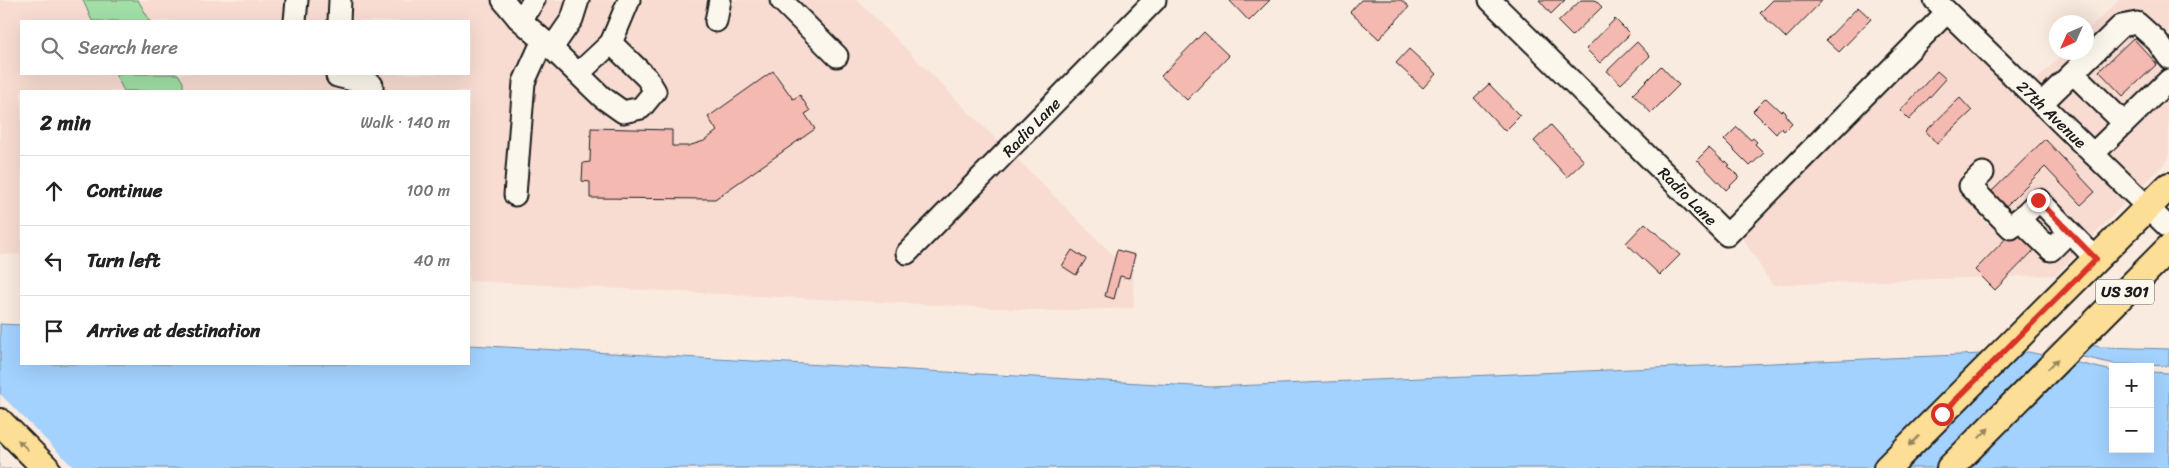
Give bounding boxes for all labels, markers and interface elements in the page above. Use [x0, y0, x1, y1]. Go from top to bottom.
north arrow [2049, 15, 2094, 60]
search box [20, 20, 470, 75]
text: Search here [78, 31, 178, 64]
icon: search [38, 34, 66, 62]
street label: 27th Avenue [2010, 73, 2094, 156]
street label: Radio Lane [995, 90, 1068, 164]
text: 2 min [40, 104, 91, 142]
text: Walk · 140 m [361, 108, 450, 137]
street label: Radio Lane [1651, 160, 1724, 233]
text: Continue [87, 174, 163, 207]
text: 100 m [406, 176, 450, 205]
icon: ahead [40, 177, 68, 205]
route end [2027, 189, 2050, 212]
text: Turn left [87, 244, 160, 277]
text: 40 m [413, 246, 450, 275]
icon: left [40, 247, 68, 275]
road number: US 301 [2096, 280, 2154, 304]
text: Arrive at destination [87, 314, 260, 347]
icon: arrive [40, 317, 68, 345]
one-way arrow [2047, 359, 2059, 371]
map controls [2109, 363, 2154, 453]
button: + [2109, 363, 2154, 408]
route start [1931, 403, 1954, 426]
button: − [2109, 408, 2154, 453]
one-way arrow [1978, 428, 1990, 440]
one-way arrow [1908, 435, 1920, 447]
one-way arrow [17, 439, 29, 451]

